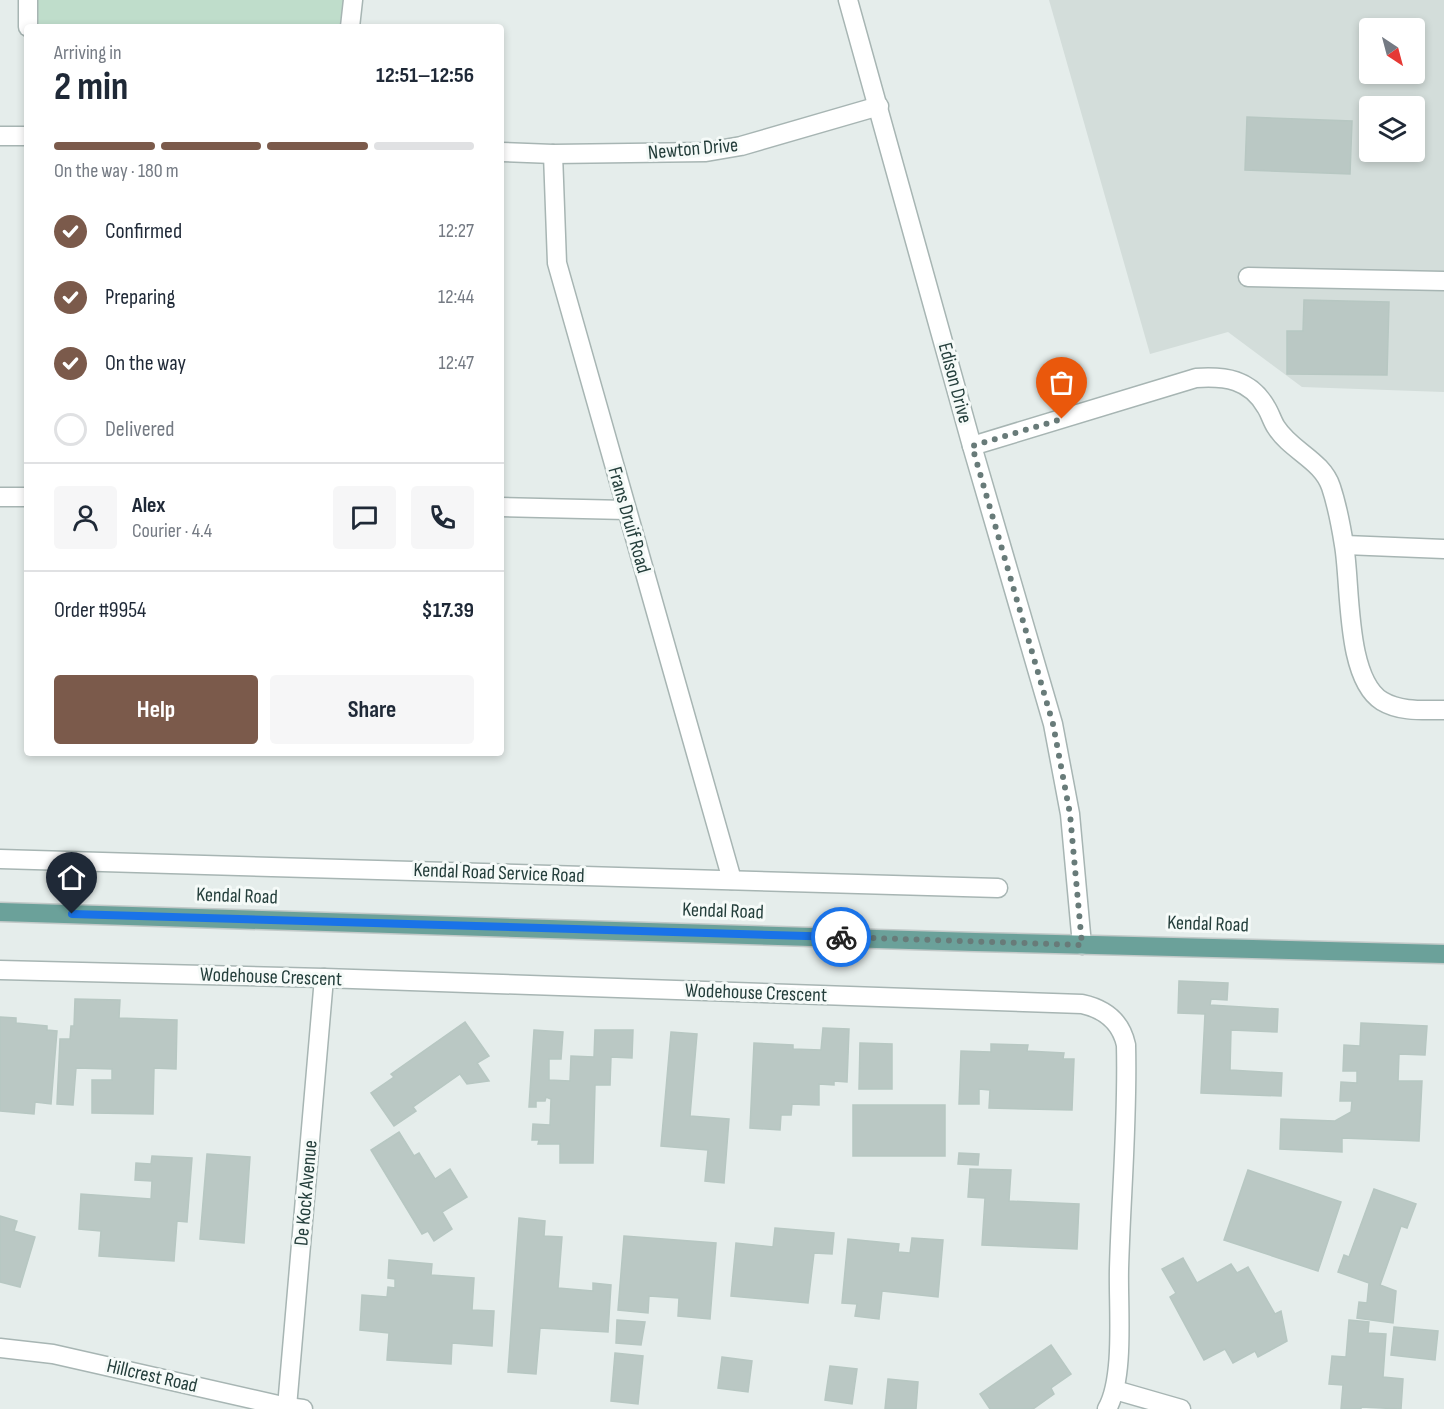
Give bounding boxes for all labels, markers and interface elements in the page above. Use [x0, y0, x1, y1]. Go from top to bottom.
north arrow [1359, 18, 1425, 84]
map controls [1359, 18, 1425, 162]
text: Arriving in [54, 41, 122, 65]
text: 12:51–12:56 [376, 62, 474, 89]
text: 2 min [54, 64, 128, 111]
button: layers [1359, 96, 1425, 162]
street label: Newton Drive [647, 133, 739, 165]
text: On the way · 180 m [54, 159, 179, 183]
icon: check [54, 215, 87, 248]
text: Confirmed [105, 218, 182, 245]
text: 12:27 [439, 219, 474, 243]
icon: check [54, 281, 87, 314]
text: Preparing [105, 284, 175, 311]
text: 12:44 [438, 285, 474, 309]
street label: Edison Drive [933, 340, 977, 426]
icon: check [54, 347, 87, 380]
text: On the way [105, 350, 186, 377]
text: 12:47 [439, 351, 474, 375]
pin [1036, 357, 1087, 419]
icon: bag [1045, 366, 1078, 399]
text: Delivered [105, 416, 174, 443]
street label: Frans Druif Road [602, 464, 656, 576]
button: person [54, 486, 117, 549]
button: chat [333, 486, 396, 549]
button: phone [411, 486, 474, 549]
text: Alex [132, 492, 165, 519]
text: Courier · 4.4 [132, 519, 212, 543]
text: Order #9954 [54, 597, 146, 624]
text: $17.39 [421, 597, 474, 624]
button: Help [54, 675, 258, 744]
button: Share [270, 675, 474, 744]
pin [46, 852, 97, 914]
street label: Kendal Road Service Road [413, 858, 585, 888]
icon: home [55, 861, 88, 894]
street label: Kendal Road [196, 883, 278, 909]
street label: Kendal Road [682, 898, 764, 924]
courier [811, 907, 871, 967]
street label: Kendal Road [1167, 911, 1249, 937]
icon: bike [825, 921, 858, 954]
street label: Wodehouse Crescent [200, 963, 342, 991]
street label: Wodehouse Crescent [685, 979, 827, 1007]
street label: De Kock Avenue [289, 1139, 323, 1247]
street label: Hillcrest Road [104, 1354, 200, 1398]

